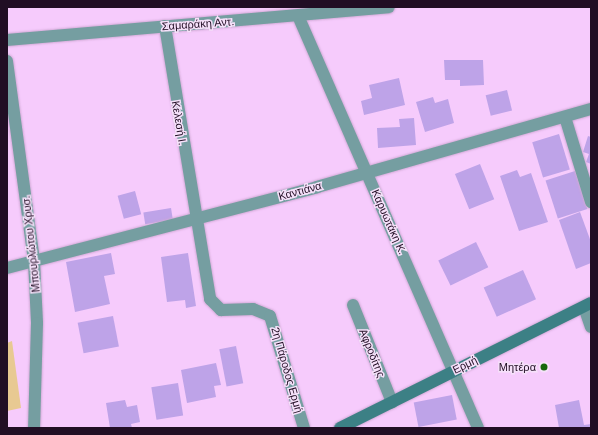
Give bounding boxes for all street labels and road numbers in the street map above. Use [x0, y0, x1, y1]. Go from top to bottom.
street label: Σαμαράκη Αντ. [161, 15, 235, 33]
street label: Κελεσή Ι. [169, 100, 189, 146]
street label: Καντιάνα [277, 179, 323, 203]
street label: Καρυωτάκη Κ. [369, 187, 409, 257]
street label: Μπουρλώτου Χρυσ. [19, 195, 43, 293]
street label: 2η Πάροδος Ερμή [268, 326, 306, 414]
street label: Αφροδίτης [356, 327, 388, 379]
street label: Ερμή [450, 353, 480, 377]

